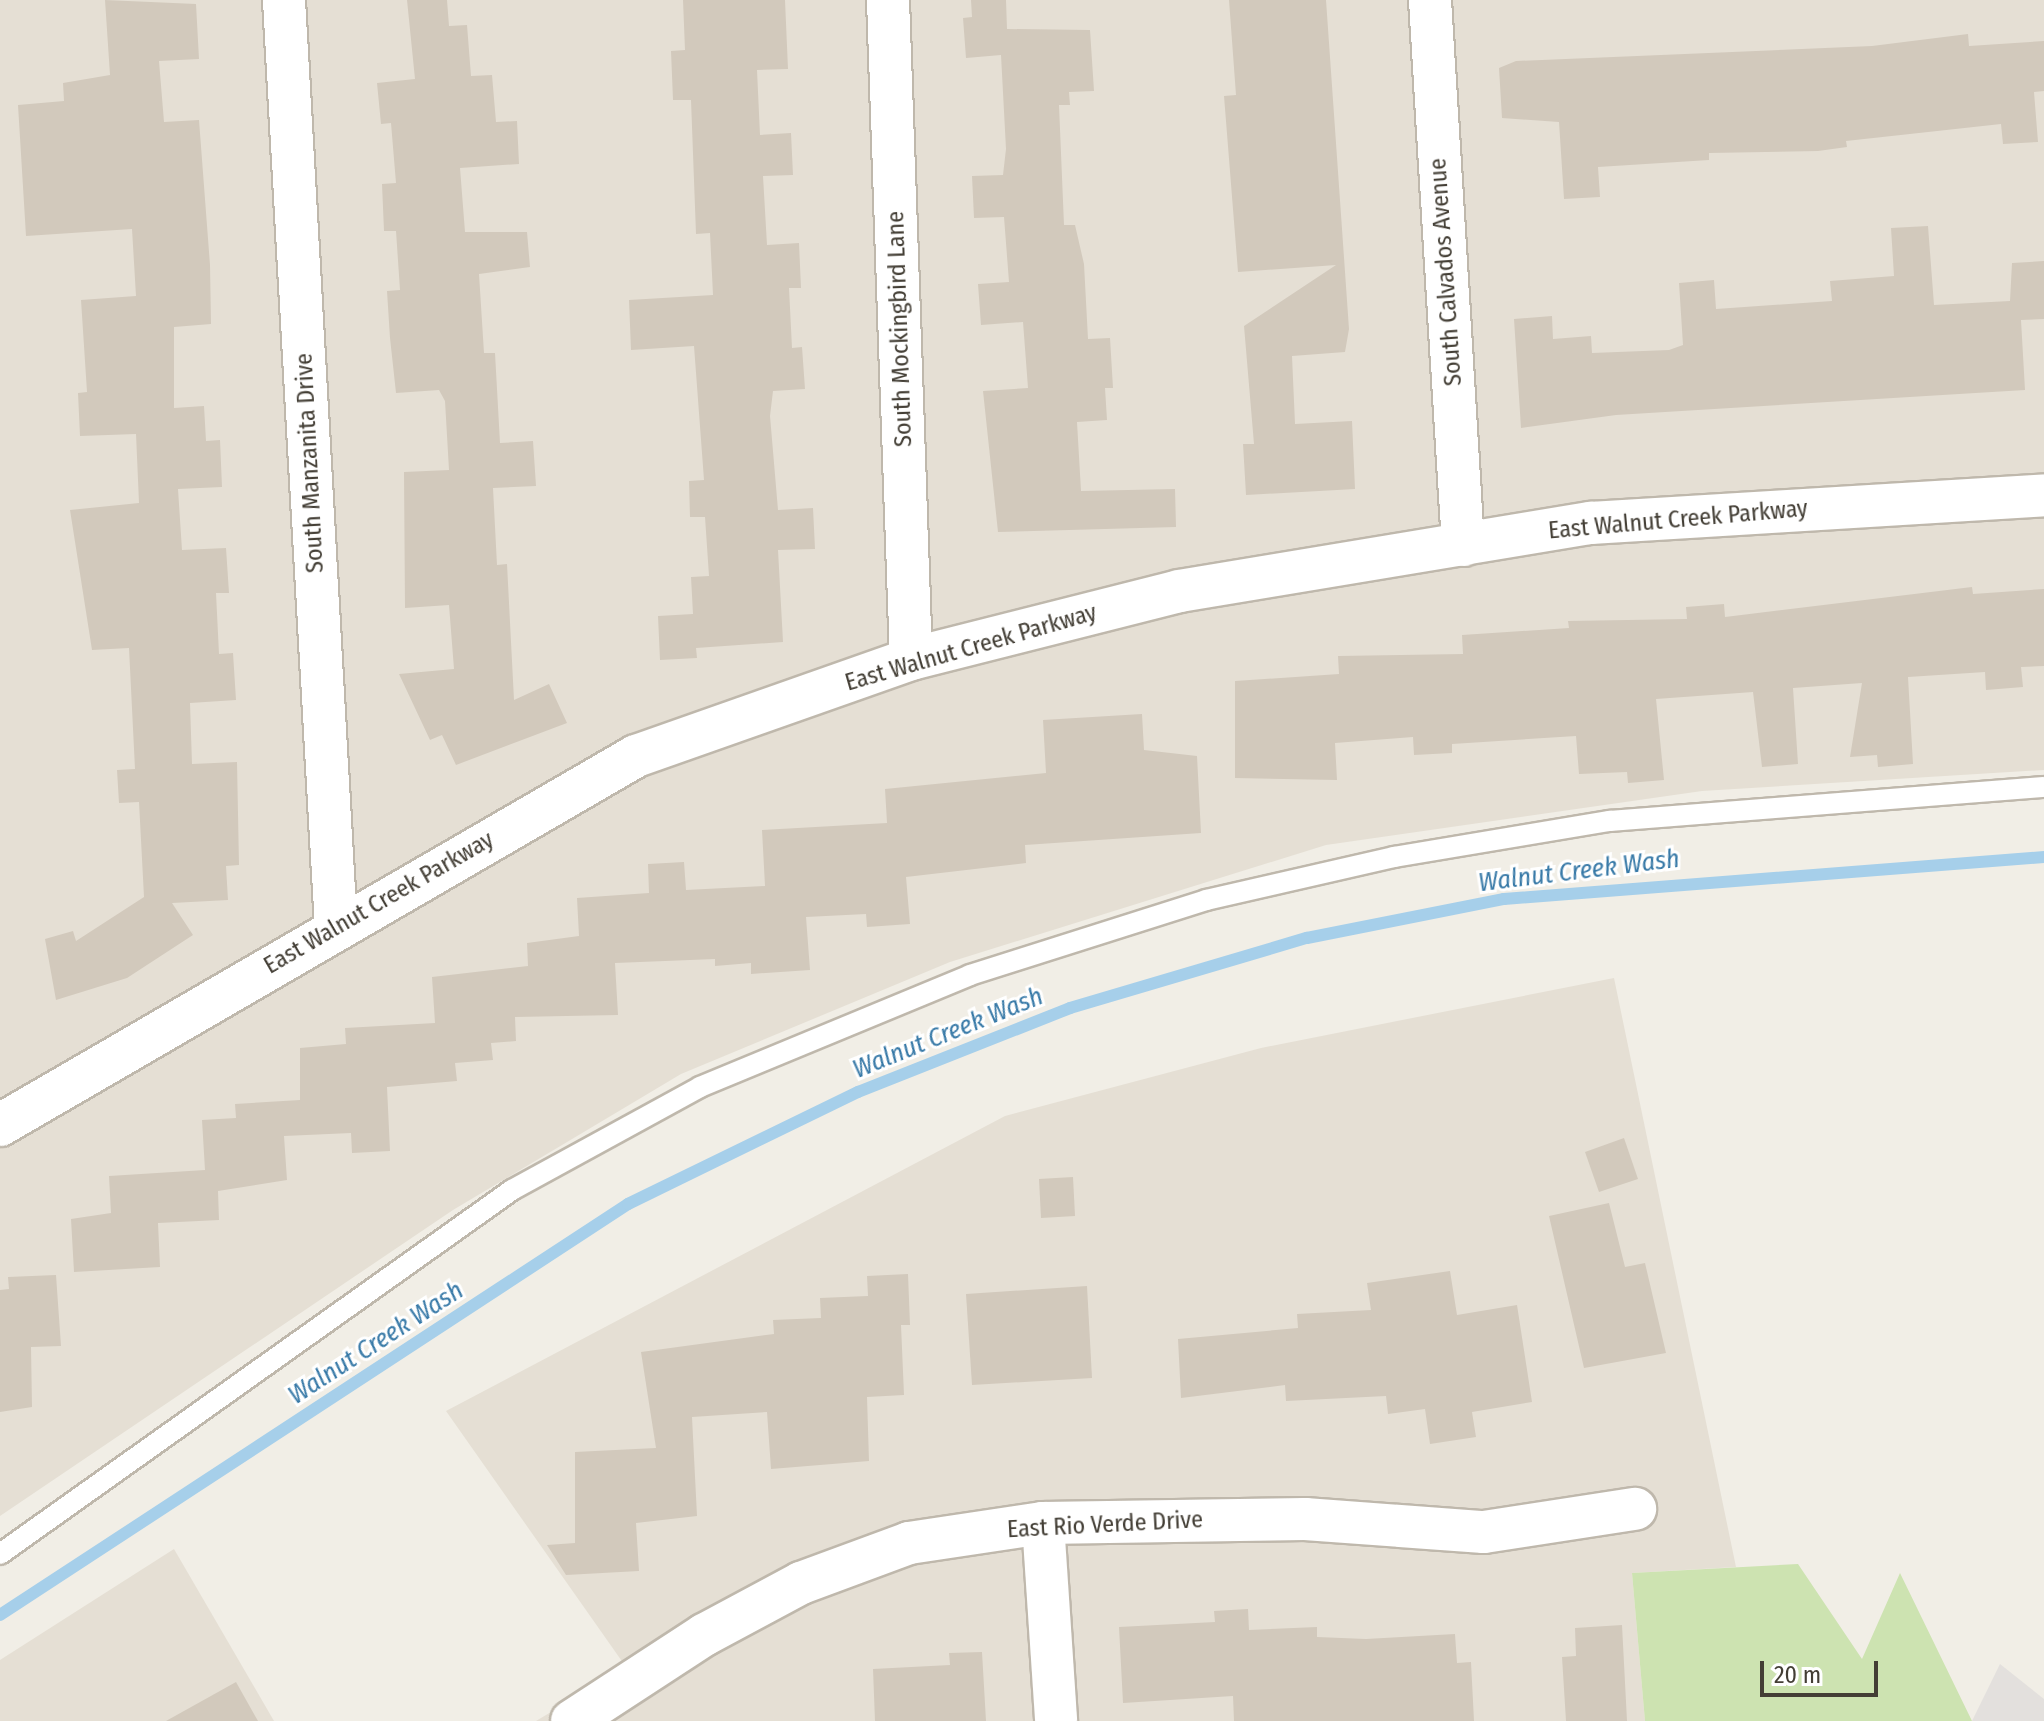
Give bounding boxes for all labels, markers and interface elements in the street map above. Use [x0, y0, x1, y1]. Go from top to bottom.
street label: South Calvados Avenue [1424, 157, 1468, 387]
street label: South Mockingbird Lane [881, 211, 919, 447]
street label: South Manzanita Drive [290, 352, 330, 574]
street label: East Walnut Creek Parkway [1547, 494, 1809, 546]
street label: East Walnut Creek Parkway [842, 598, 1100, 698]
street label: East Walnut Creek Parkway [259, 825, 499, 981]
water label: Walnut Creek Wash [1477, 843, 1681, 899]
water label: Walnut Creek Wash [848, 981, 1048, 1085]
water label: Walnut Creek Wash [283, 1275, 469, 1411]
street label: East Rio Verde Drive [1006, 1505, 1204, 1545]
scale bar [1764, 1645, 1882, 1695]
text: 20 m [1774, 1661, 1821, 1689]

